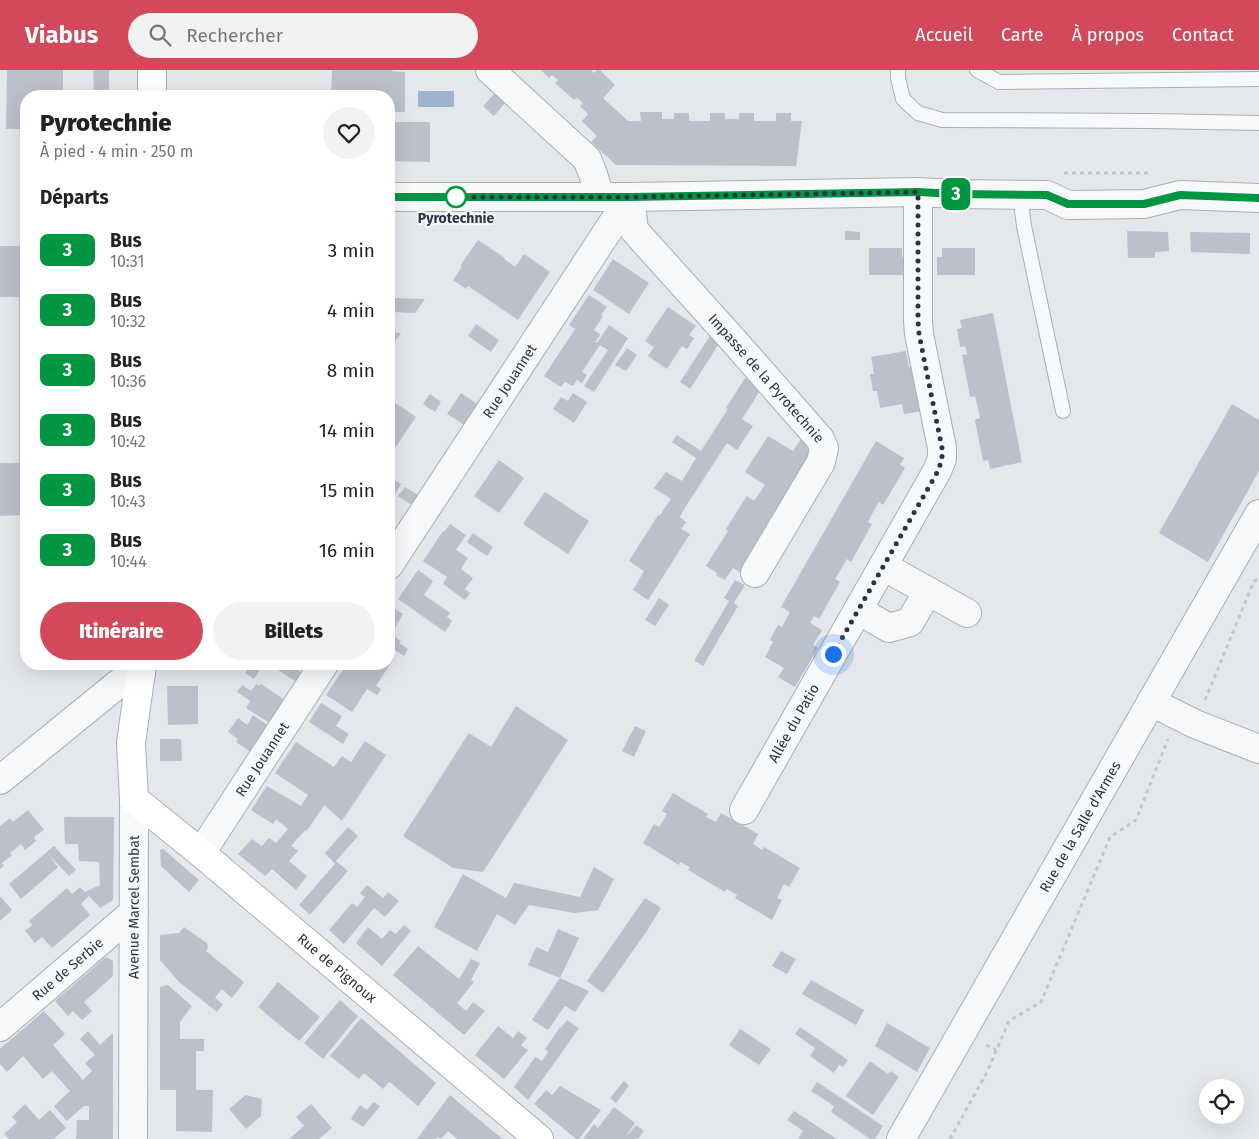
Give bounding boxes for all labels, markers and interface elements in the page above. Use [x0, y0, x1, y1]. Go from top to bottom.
search box [128, 13, 478, 58]
text: Viabus [25, 21, 98, 49]
icon: search [146, 21, 174, 49]
text: Rechercher [186, 24, 283, 47]
text: Accueil [915, 24, 973, 46]
text: Carte [1001, 24, 1044, 46]
text: À propos [1072, 24, 1144, 46]
text: Contact [1172, 24, 1234, 46]
button: heart [323, 107, 375, 159]
text: Pyrotechnie [40, 109, 172, 137]
text: À pied · 4 min · 250 m [40, 142, 194, 161]
line badge: 3 [940, 178, 972, 210]
text: 3 [951, 183, 961, 205]
text: Départs [40, 186, 109, 209]
marker: Pyrotechnie [445, 186, 467, 208]
place label: Pyrotechnie [418, 210, 494, 227]
text: Bus [110, 229, 142, 252]
text: 3 [63, 239, 72, 261]
text: 3 min [328, 239, 375, 262]
text: 10:31 [110, 252, 144, 271]
text: Bus [110, 289, 142, 312]
text: 3 [63, 299, 72, 321]
text: 4 min [327, 299, 375, 322]
street label: Impasse de la Pyrotechnie [705, 310, 828, 446]
text: 10:32 [110, 312, 146, 331]
street label: Rue Jouannet [479, 340, 541, 421]
text: Bus [110, 349, 142, 372]
text: 3 [63, 359, 72, 381]
text: 8 min [327, 359, 375, 382]
text: 10:36 [110, 372, 146, 391]
text: Bus [110, 409, 142, 432]
text: 3 [63, 419, 72, 441]
text: 14 min [319, 419, 375, 442]
text: 10:42 [110, 432, 146, 451]
text: Bus [110, 469, 142, 492]
text: 3 [63, 479, 72, 501]
text: 15 min [319, 479, 375, 502]
text: 10:43 [110, 492, 146, 511]
text: Bus [110, 529, 142, 552]
text: 3 [63, 539, 72, 561]
text: 16 min [319, 539, 375, 562]
text: 10:44 [110, 552, 147, 571]
button: Itinéraire [40, 602, 203, 660]
button: Billets [213, 602, 375, 660]
your location [821, 642, 846, 667]
street label: Allée du Patio [764, 681, 823, 765]
street label: Rue Jouannet [232, 718, 293, 800]
street label: Rue de la Salle d'Armes [1036, 758, 1124, 895]
street label: Avenue Marcel Sembat [125, 834, 142, 979]
street label: Rue de Pignoux [294, 930, 380, 1006]
street label: Rue de Serbie [28, 934, 107, 1004]
map controls [1199, 1079, 1244, 1124]
button: locate [1199, 1079, 1244, 1124]

